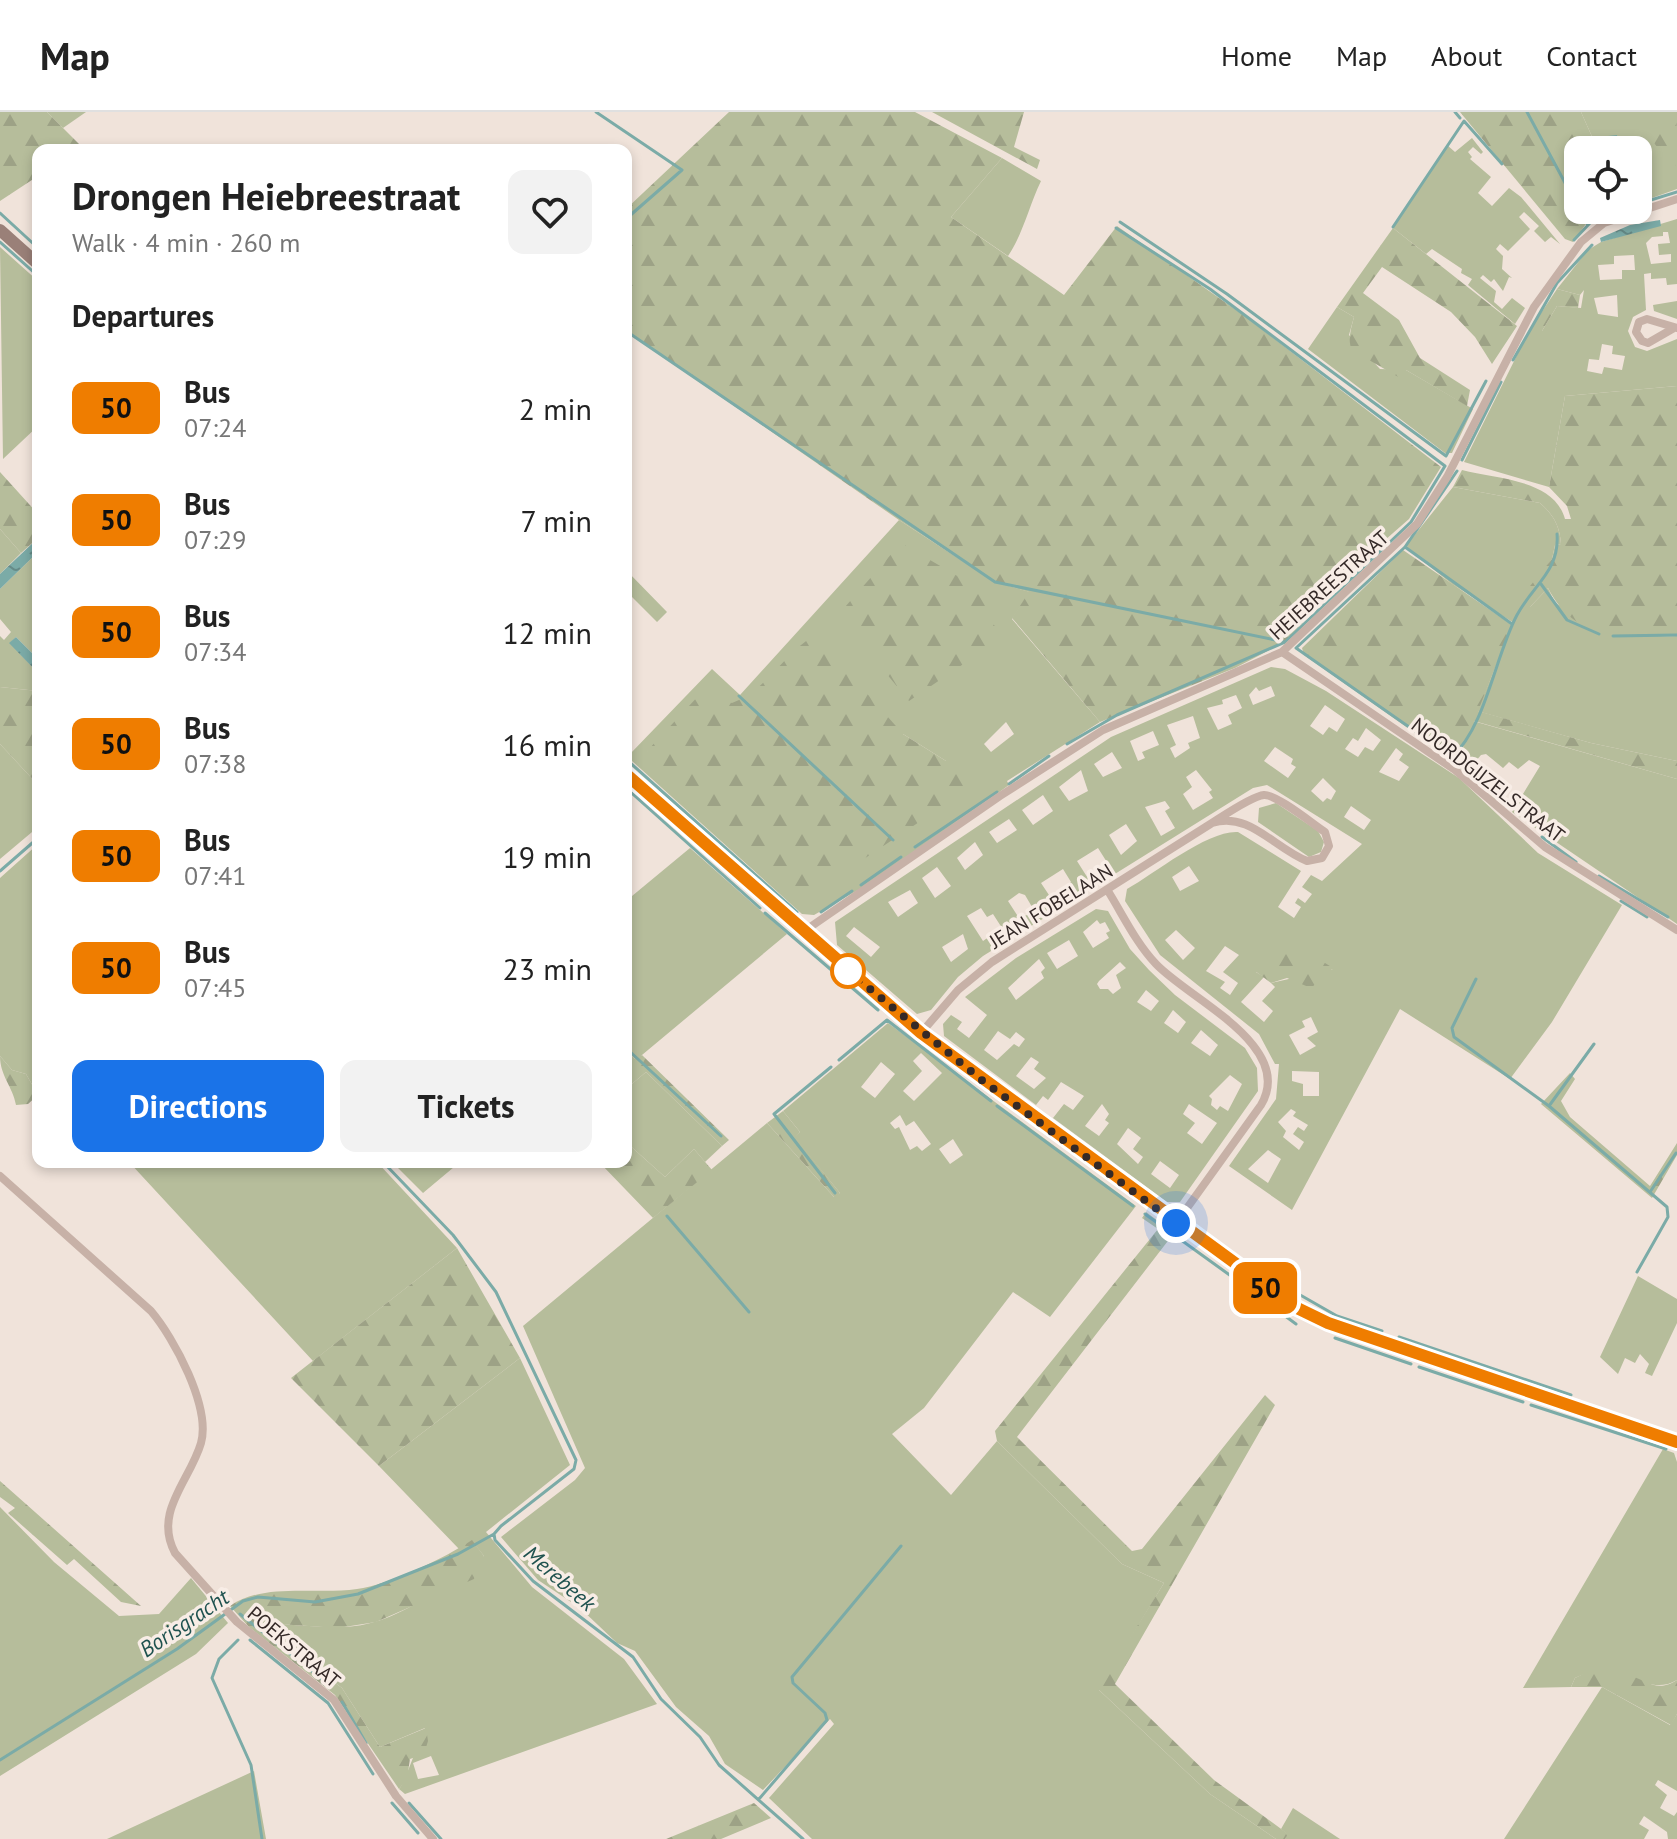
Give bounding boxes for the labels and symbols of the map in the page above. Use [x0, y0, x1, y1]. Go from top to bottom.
street label: HEIEBREESTRAAT [1264, 524, 1394, 646]
street label: NOORDGIJZELSTRAAT [1406, 712, 1570, 848]
street label: JEAN FOBELAAN [984, 858, 1118, 955]
unlabelled marker [831, 954, 865, 988]
your location [1156, 1203, 1196, 1243]
line badge: 50 [1229, 1262, 1301, 1314]
water label: Merebeek [518, 1539, 602, 1617]
water label: Borisgracht [134, 1582, 235, 1663]
street label: POEKSTRAAT [242, 1600, 346, 1694]

